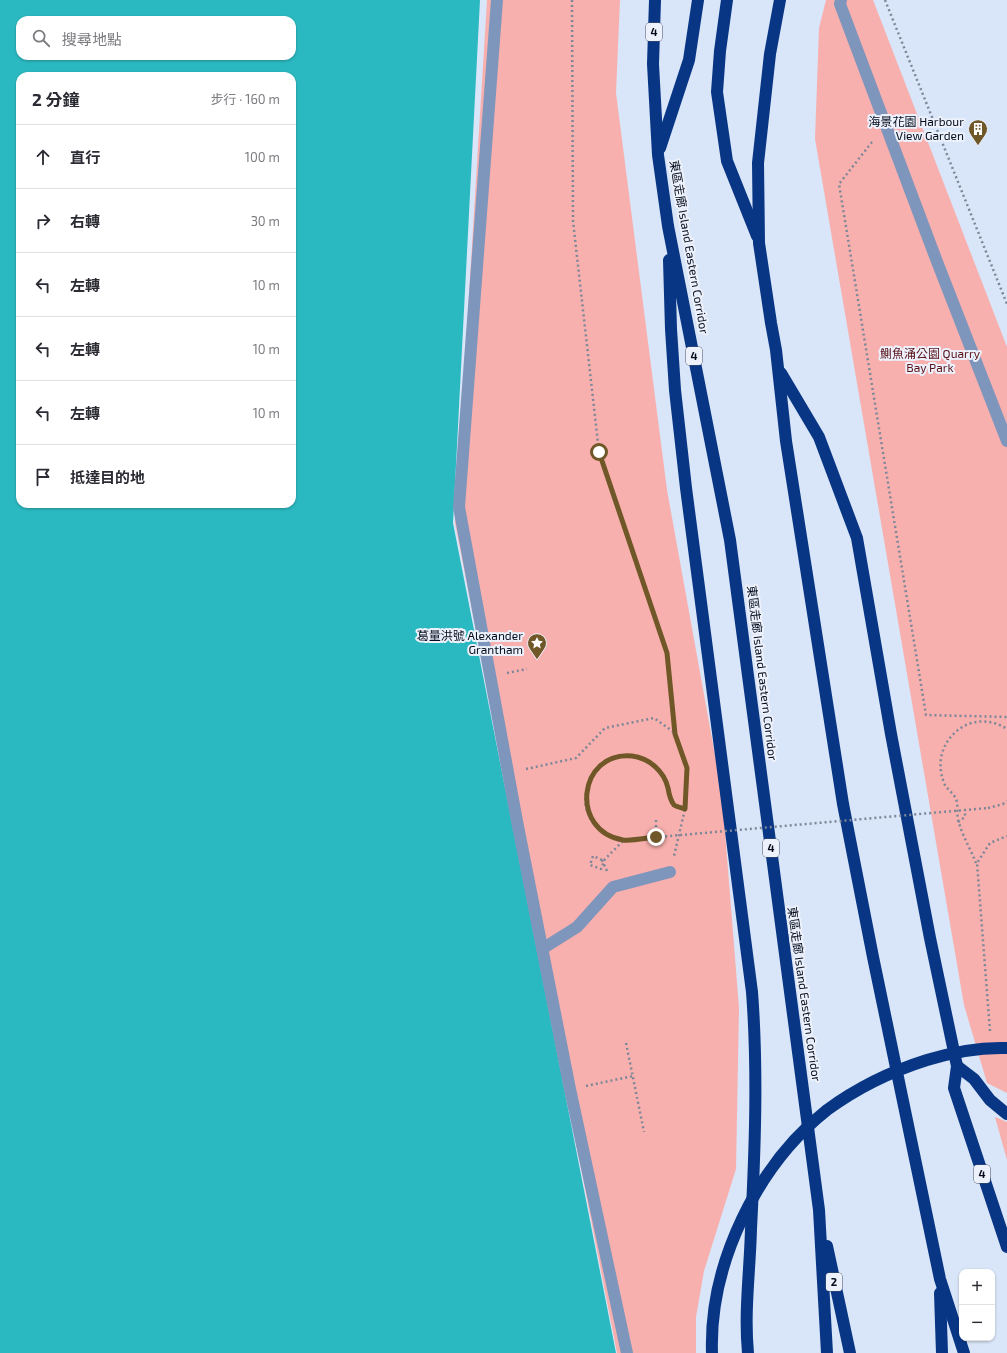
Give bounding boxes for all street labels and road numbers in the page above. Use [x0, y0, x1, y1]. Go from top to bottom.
road number: 4 [646, 23, 662, 41]
street label: 東區走廊 Island Eastern Corridor [668, 159, 712, 335]
road number: 4 [686, 347, 702, 365]
street label: 東區走廊 Island Eastern Corridor [745, 585, 781, 761]
road number: 4 [763, 839, 779, 857]
street label: 東區走廊 Island Eastern Corridor [786, 906, 824, 1082]
road number: 4 [974, 1165, 990, 1183]
road number: 2 [826, 1273, 842, 1291]

